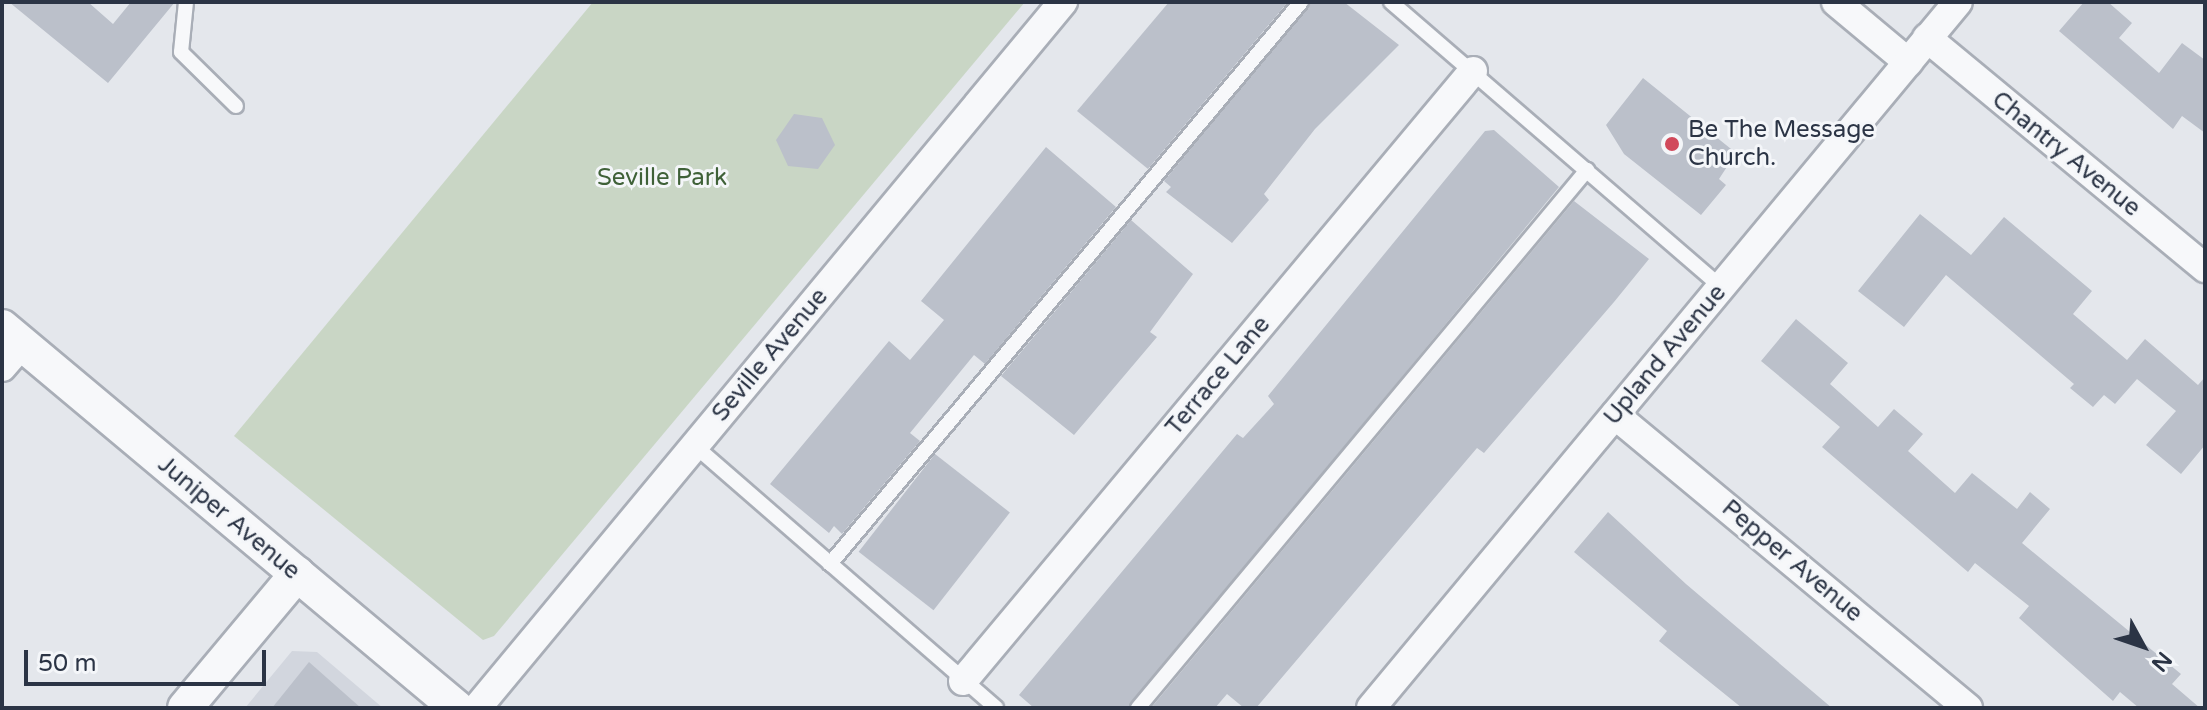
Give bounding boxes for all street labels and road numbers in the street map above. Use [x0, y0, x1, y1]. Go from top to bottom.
street label: Chantry Avenue [1986, 85, 2146, 223]
street label: Upland Avenue [1598, 279, 1732, 431]
street label: Seville Avenue [706, 283, 834, 427]
street label: Terrace Lane [1160, 311, 1276, 441]
street label: Juniper Avenue [152, 450, 306, 586]
street label: Pepper Avenue [1716, 494, 1868, 628]

